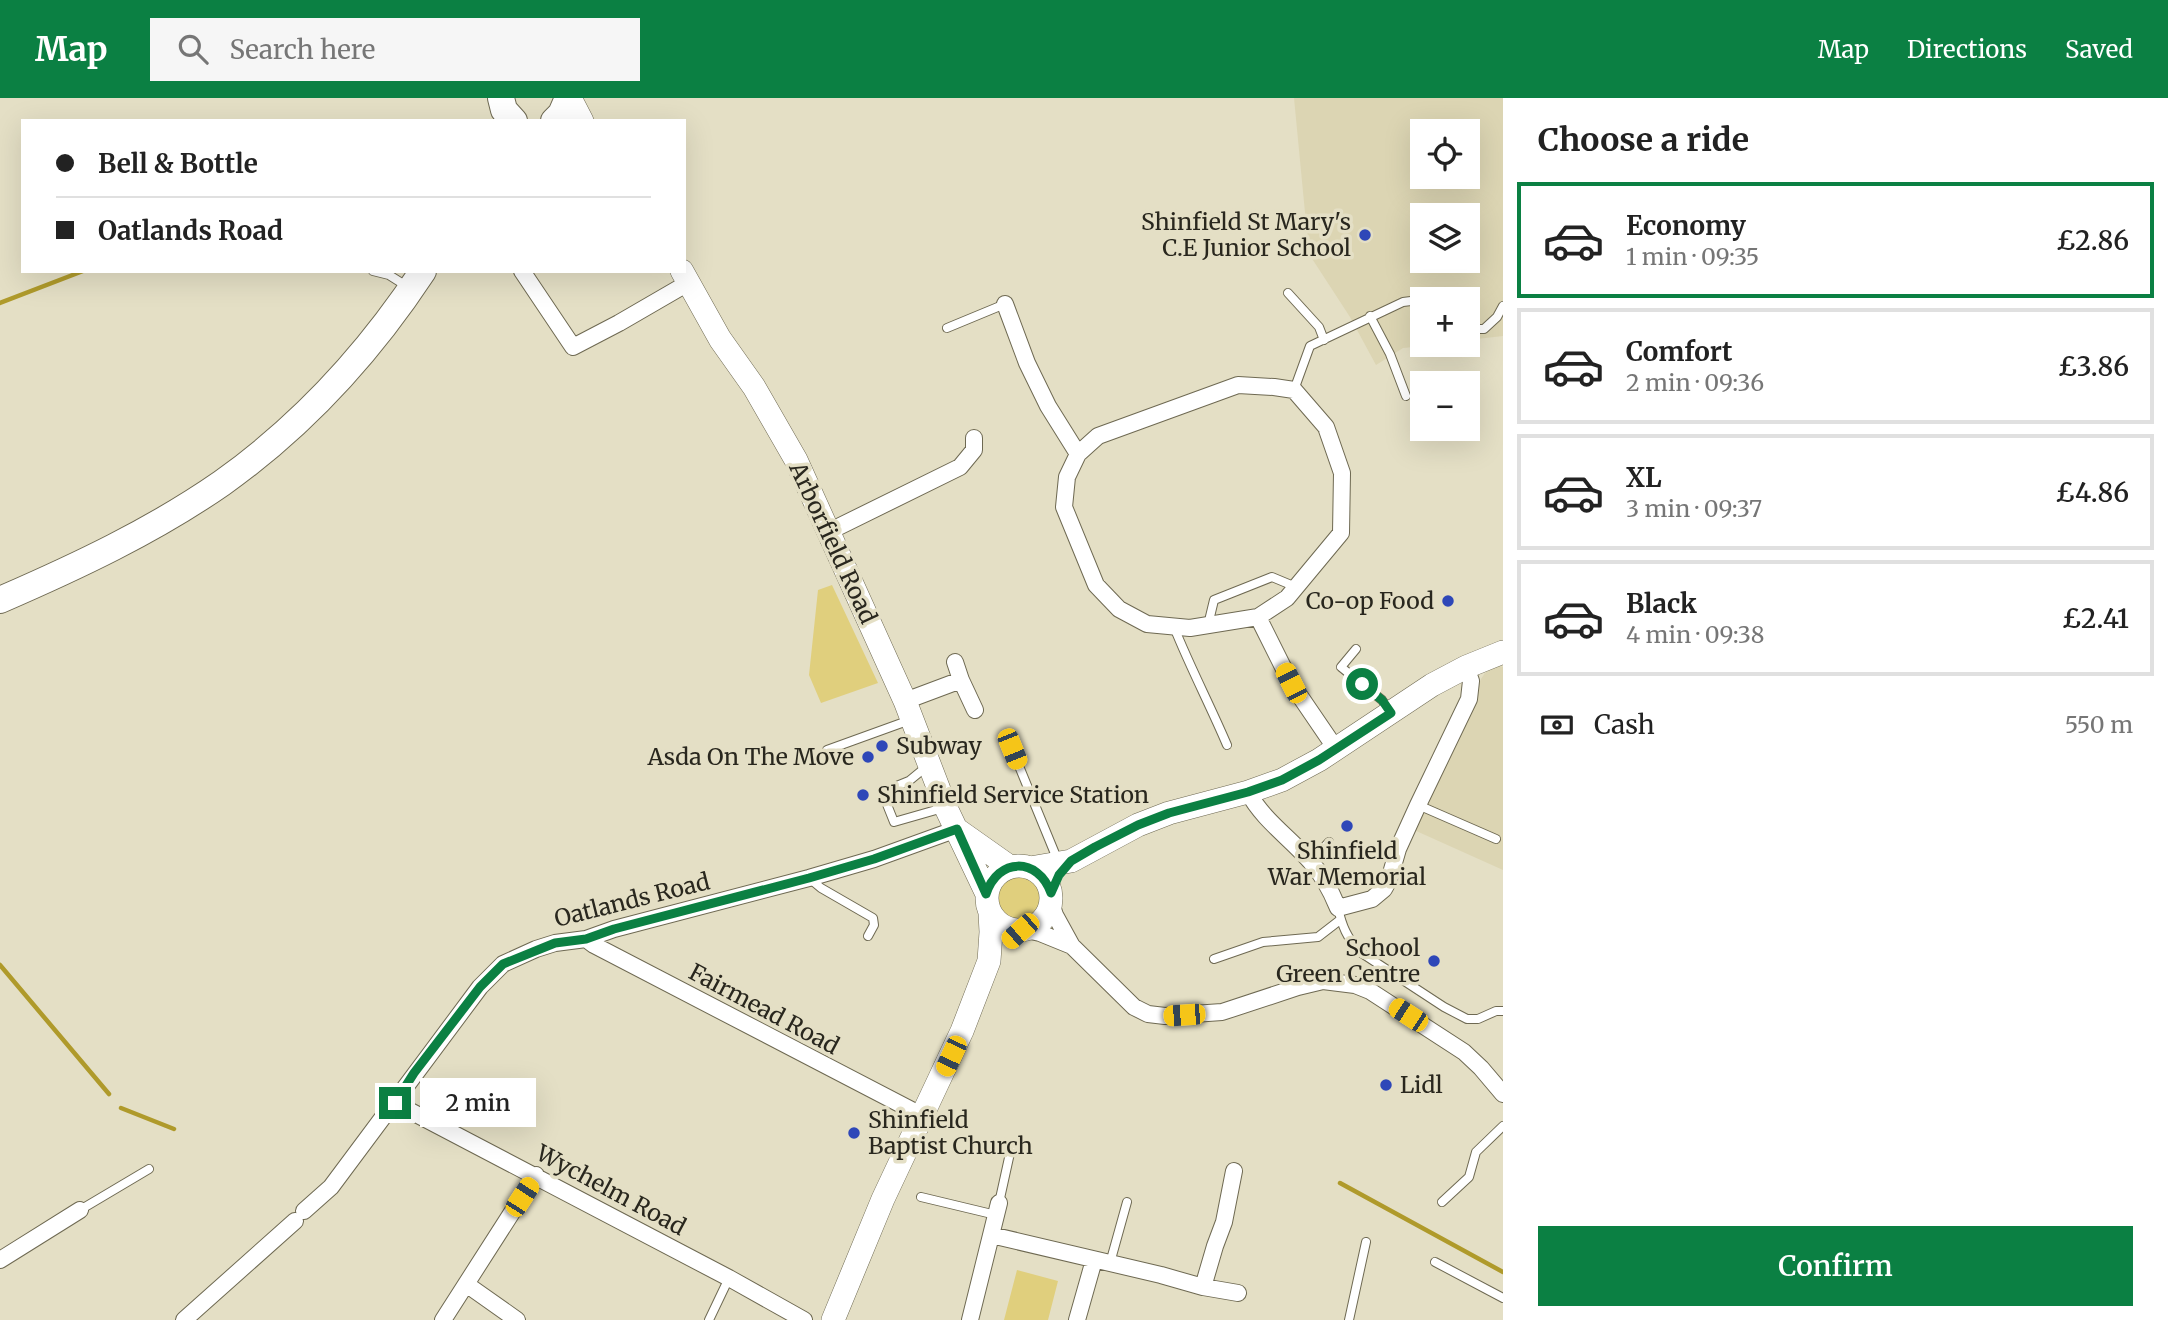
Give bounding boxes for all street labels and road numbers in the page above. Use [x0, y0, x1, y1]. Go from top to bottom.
street label: Arborfield Road [783, 456, 884, 628]
street label: Oatlands Road [551, 866, 713, 933]
street label: Fairmead Road [684, 957, 844, 1060]
street label: Wychelm Road [531, 1137, 691, 1241]

